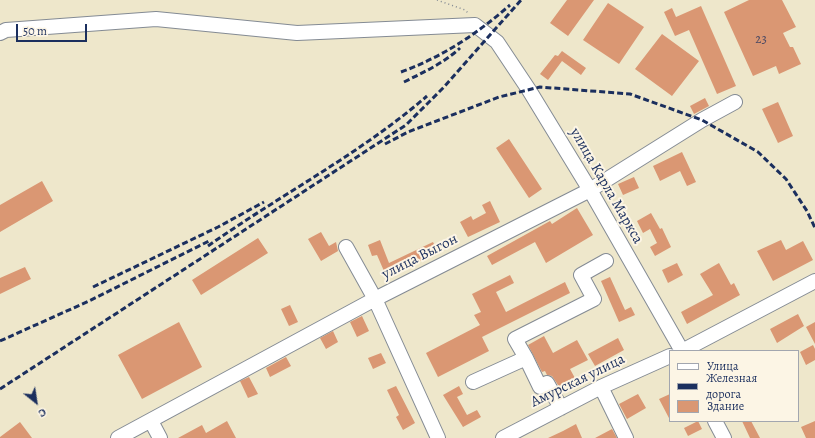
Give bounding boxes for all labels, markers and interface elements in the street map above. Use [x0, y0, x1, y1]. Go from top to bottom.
scale bar [18, 16, 89, 42]
text: 50 m [23, 23, 47, 39]
house number: 23 [755, 32, 767, 48]
street label: улица Карла Маркса [565, 125, 647, 247]
street label: улица Выгон [379, 230, 461, 284]
street label: Амурская улица [528, 350, 628, 412]
legend [669, 350, 799, 422]
text: Улица [707, 358, 738, 374]
text: Железная дорога [706, 370, 757, 402]
north arrow [16, 382, 56, 422]
text: Здание [707, 398, 744, 414]
text: С [36, 405, 49, 421]

